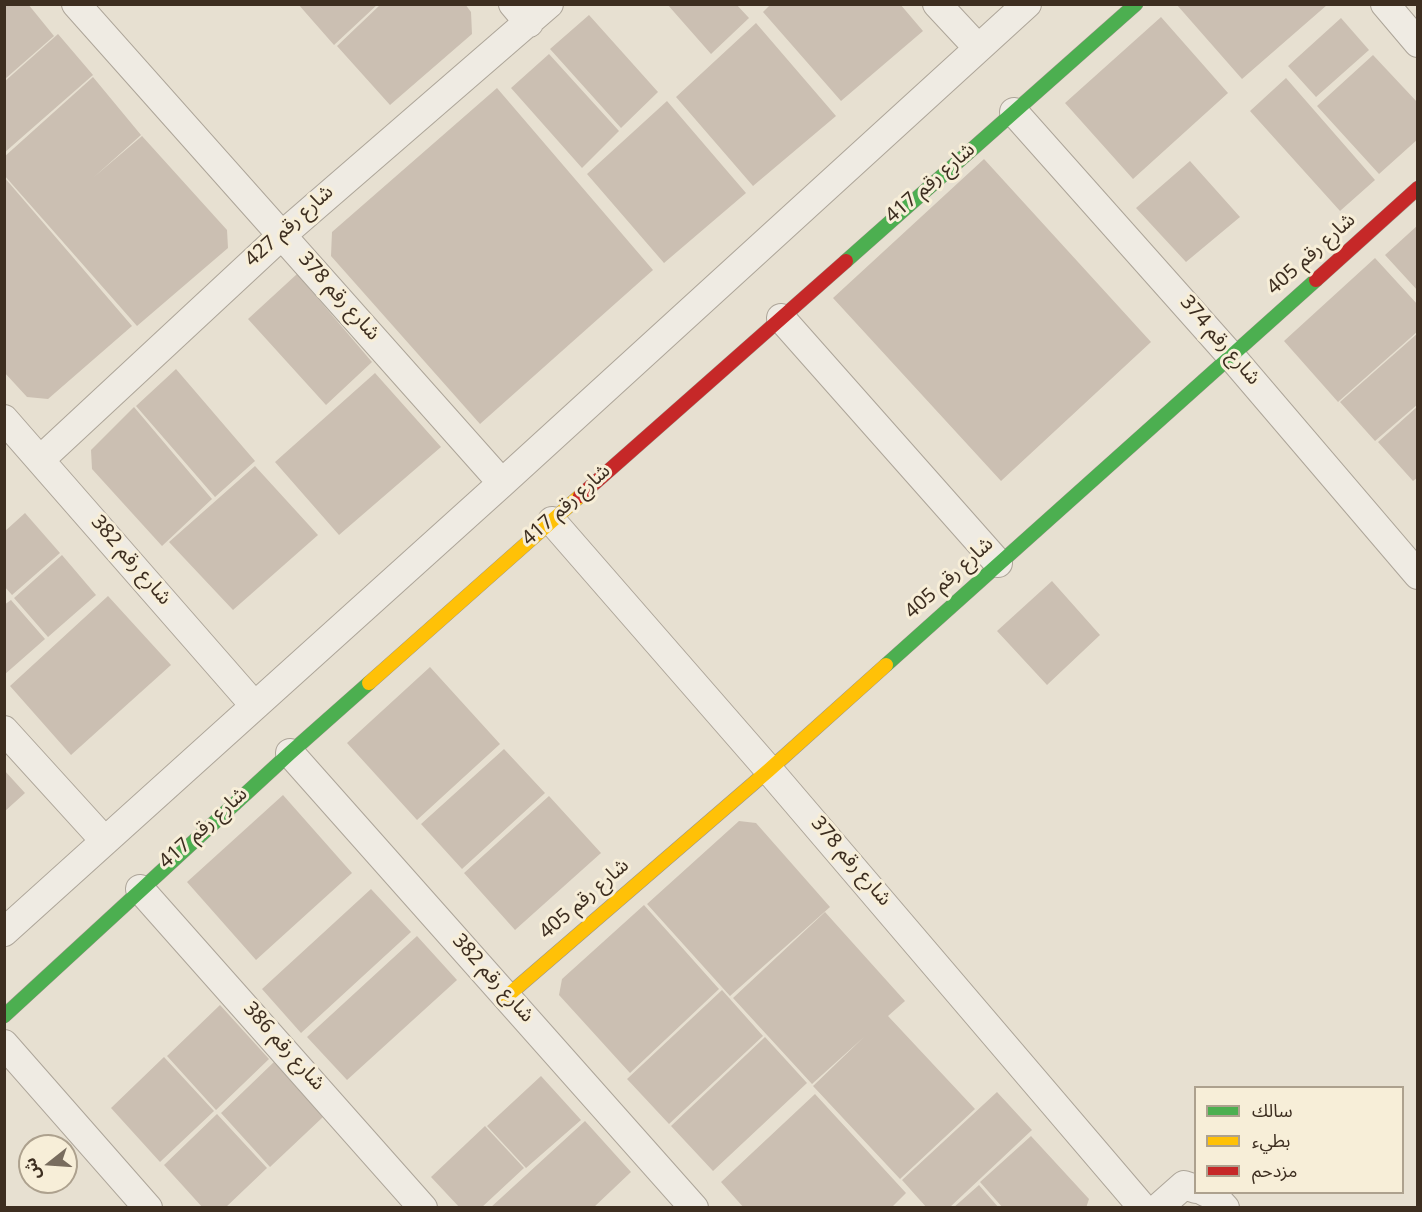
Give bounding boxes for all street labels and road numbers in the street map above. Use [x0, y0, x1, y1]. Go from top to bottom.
street label: شارع رقم 417 [882, 140, 982, 230]
street label: شارع رقم 427 [242, 182, 340, 274]
street label: شارع رقم 405 [1264, 210, 1362, 302]
street label: شارع رقم 378 [291, 249, 383, 347]
street label: شارع رقم 374 [1173, 292, 1263, 392]
street label: شارع رقم 417 [519, 461, 617, 553]
street label: شارع رقم 382 [84, 512, 174, 612]
street label: شارع رقم 405 [902, 534, 1000, 626]
street label: شارع رقم 417 [156, 784, 254, 876]
street label: شارع رقم 378 [804, 813, 894, 913]
street label: شارع رقم 405 [536, 856, 636, 946]
street label: شارع رقم 382 [445, 931, 537, 1029]
street label: شارع رقم 386 [236, 999, 328, 1097]

